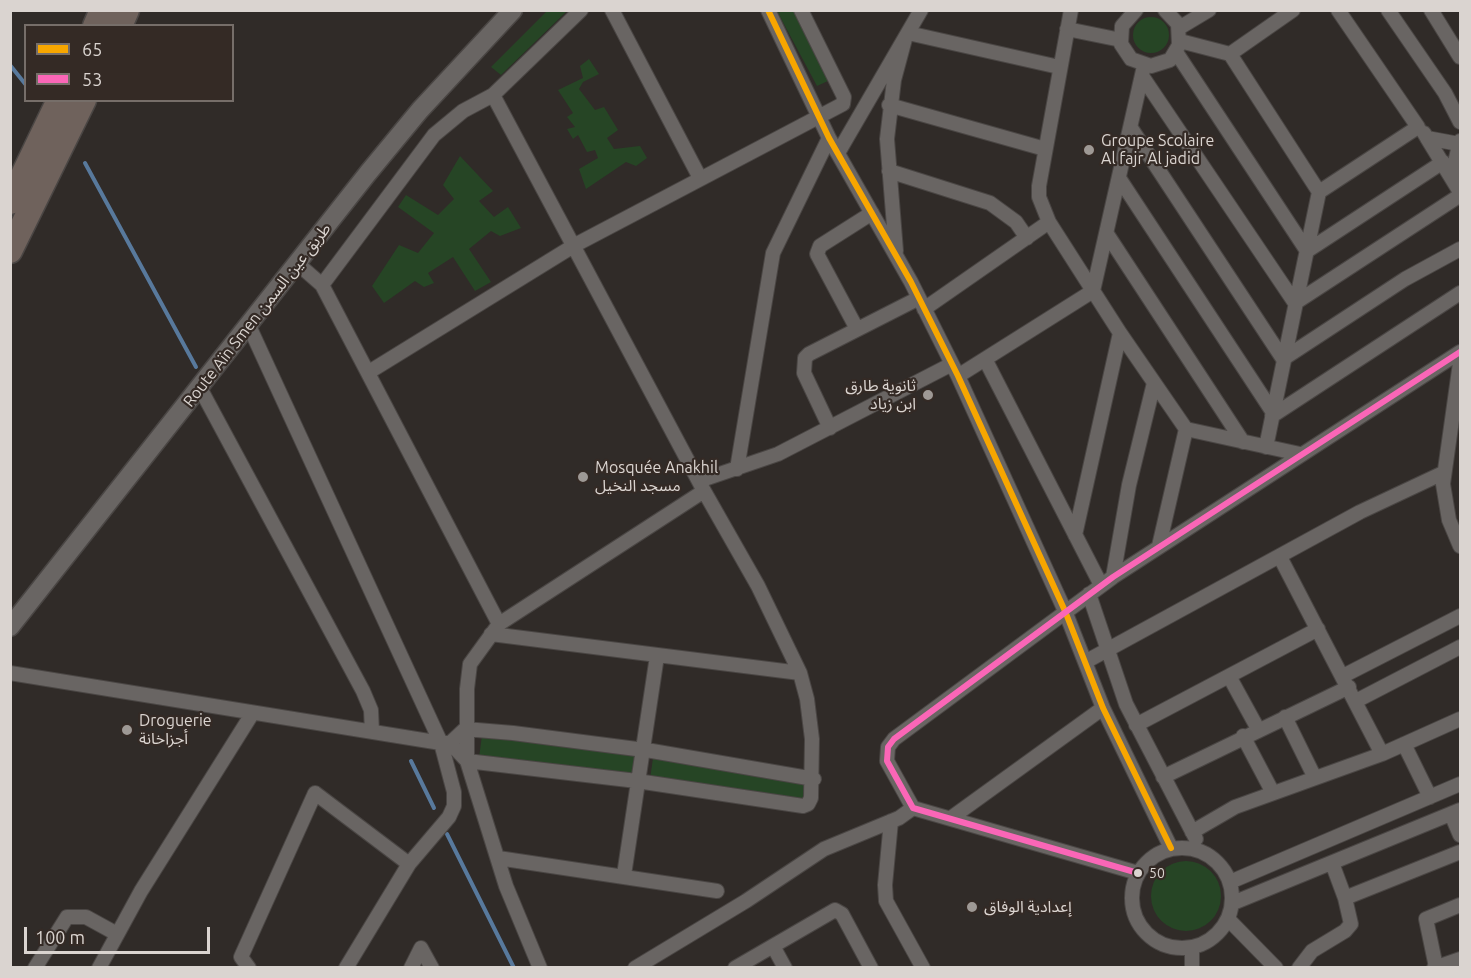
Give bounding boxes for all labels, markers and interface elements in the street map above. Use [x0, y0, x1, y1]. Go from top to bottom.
legend [24, 24, 234, 102]
text: 65 [82, 39, 102, 59]
text: 53 [82, 69, 102, 89]
place label: Groupe Scolaire Al fajr Al jadid [1101, 131, 1214, 169]
marker: Groupe Scolaire Al fajr Al jadid [1082, 143, 1096, 157]
street label: Route Aïn Smen طريق عين السمن [179, 219, 335, 411]
place label: ثانوية طارق ابن زياد [845, 376, 916, 414]
marker: ثانوية طارق ابن زياد [921, 388, 935, 402]
place label: Mosquée Anakhil مسجد النخيل [595, 458, 718, 496]
marker: Mosquée Anakhil مسجد النخيل [576, 470, 590, 484]
place label: Droguerie أجزاخانة [139, 711, 212, 749]
marker: Droguerie أجزاخانة [120, 723, 134, 737]
place label: 50 [1149, 865, 1165, 881]
marker: 50 [1132, 867, 1144, 879]
place label: إعدادية الوفاق [984, 897, 1072, 917]
marker: إعدادية الوفاق [965, 900, 979, 914]
scale bar [27, 915, 213, 953]
text: 100 m [35, 927, 85, 947]

